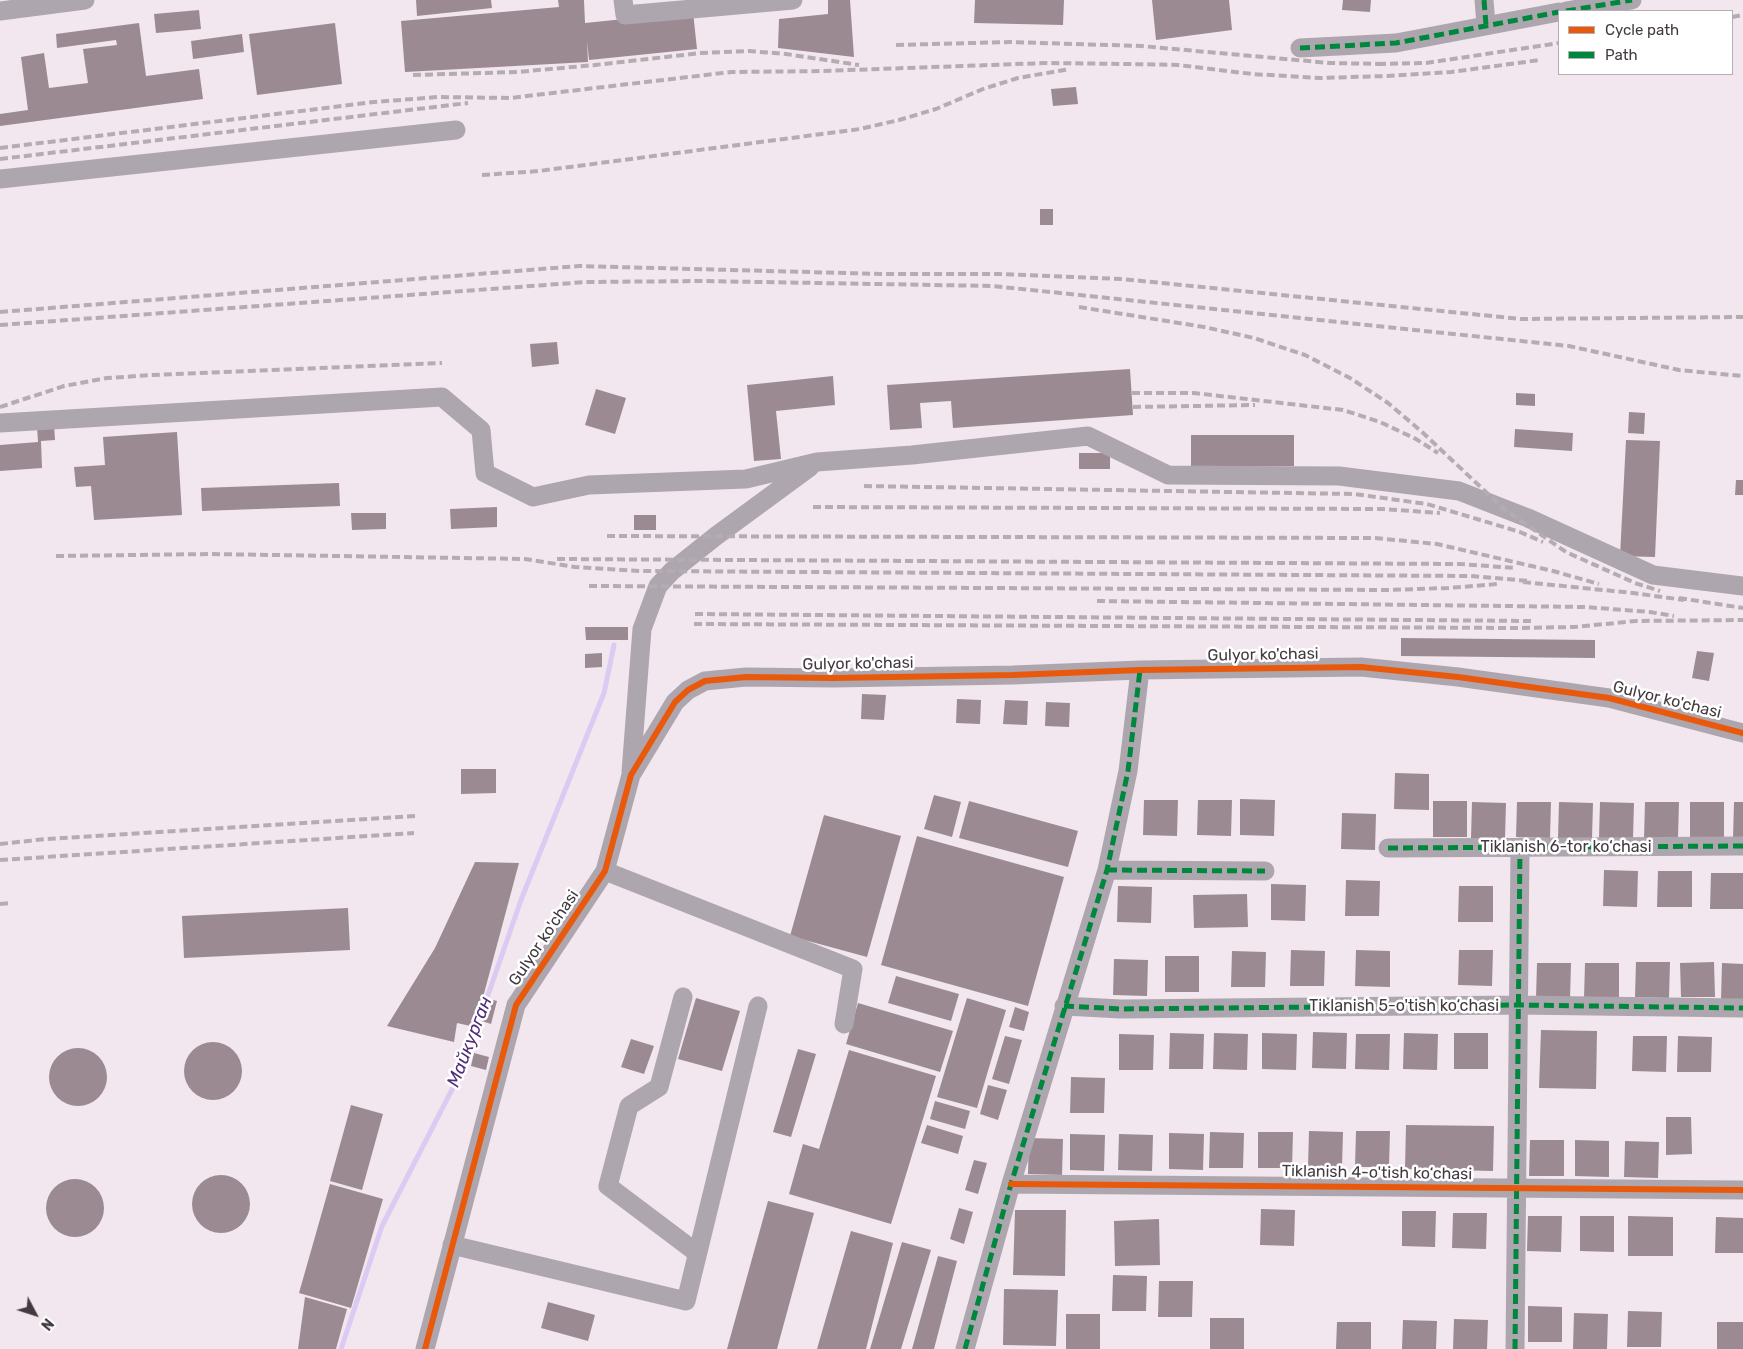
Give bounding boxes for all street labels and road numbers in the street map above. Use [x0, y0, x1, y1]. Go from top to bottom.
street label: Gulyor ko'chasi [1207, 644, 1319, 666]
street label: Gulyor ko'chasi [802, 653, 914, 675]
street label: Gulyor ko'chasi [1611, 677, 1723, 723]
street label: Tiklanish 6-tor ko‘chasi [1480, 837, 1652, 857]
street label: Gulyor ko'chasi [505, 887, 583, 989]
street label: Tiklanish 5-o'tish ko‘chasi [1309, 996, 1499, 1016]
street label: Tiklanish 4-o'tish ko‘chasi [1282, 1162, 1472, 1184]

